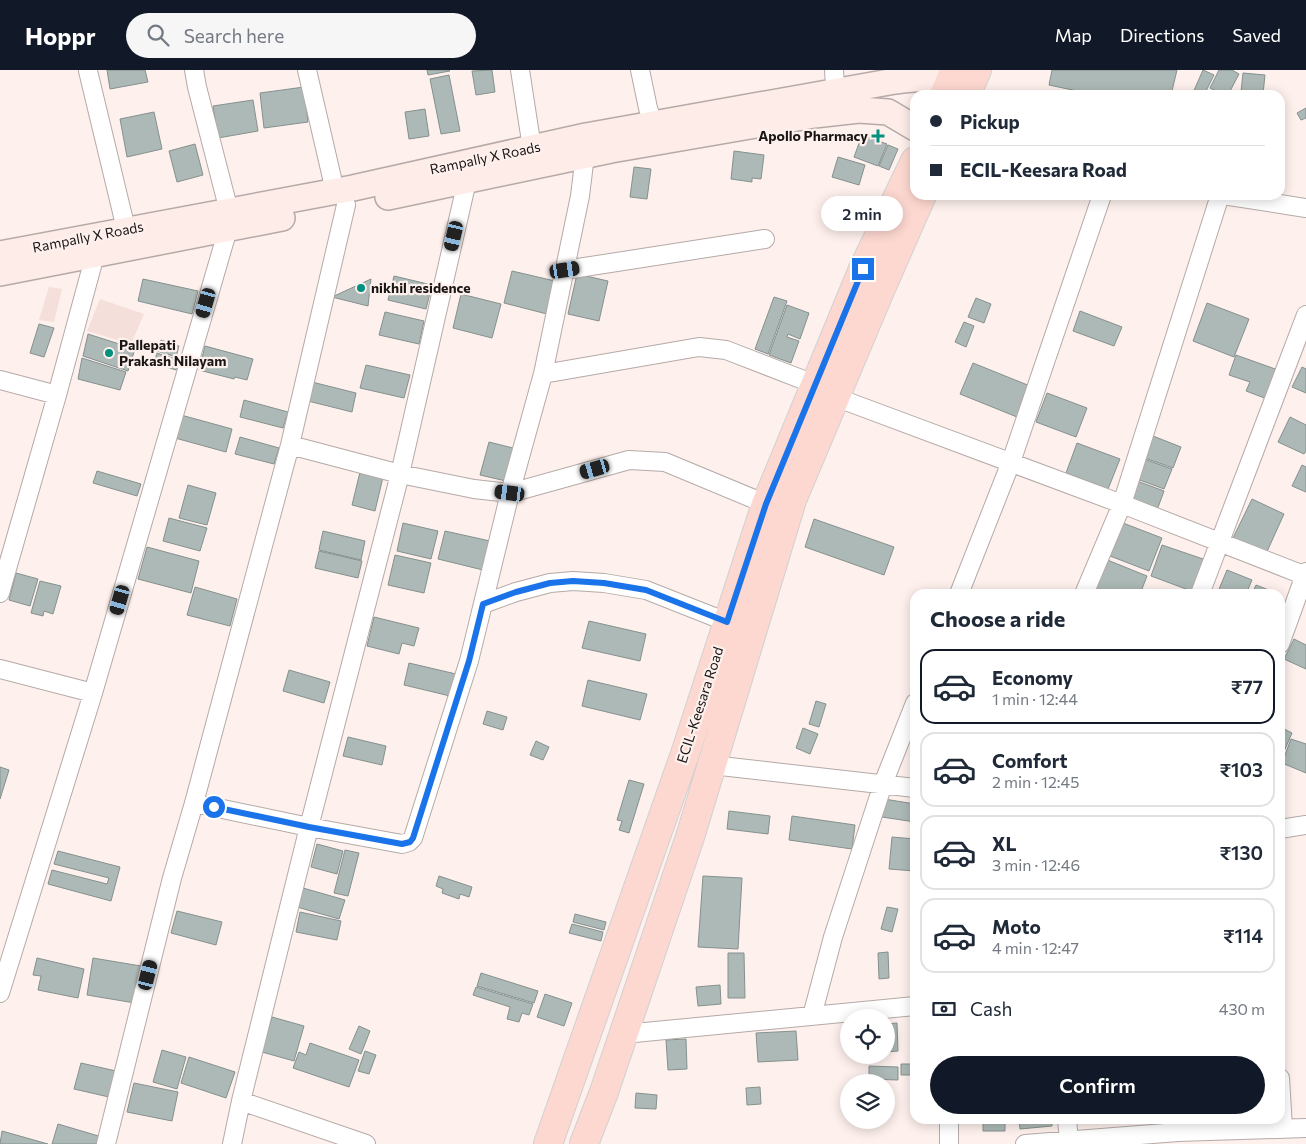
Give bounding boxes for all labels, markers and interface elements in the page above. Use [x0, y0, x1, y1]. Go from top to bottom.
search box [126, 13, 476, 58]
text: Hoppr [25, 21, 96, 50]
icon: search [144, 21, 172, 49]
text: Search here [184, 24, 284, 47]
text: Map [1055, 24, 1092, 46]
text: Directions [1120, 24, 1204, 46]
text: Saved [1232, 24, 1281, 46]
text: Pickup [960, 110, 1020, 133]
place label: Apollo Pharmacy [758, 127, 868, 144]
marker: Apollo Pharmacy [872, 130, 884, 142]
street label: Rampally X Roads [428, 137, 542, 178]
text: ECIL-Keesara Road [960, 158, 1127, 181]
callout: 2 min [822, 196, 904, 232]
text: 2 min [842, 204, 882, 223]
street label: Rampally X Roads [31, 217, 145, 256]
car [443, 220, 464, 252]
route end [852, 258, 874, 280]
car [549, 260, 580, 280]
place label: nikhil residence [371, 279, 471, 296]
marker: nikhil residence [355, 282, 367, 294]
car [194, 287, 217, 319]
place label: Pallepati Prakash Nilayam [119, 336, 226, 369]
marker: Pallepati Prakash Nilayam [103, 347, 115, 359]
car [578, 458, 611, 480]
car [494, 484, 525, 502]
car [108, 584, 131, 616]
text: Choose a ride [930, 605, 1065, 632]
street label: ECIL-Keesara Road [673, 645, 726, 765]
icon: car [932, 664, 977, 709]
text: Economy [992, 666, 1073, 689]
text: ₹77 [1231, 675, 1263, 698]
text: 1 min · 12:44 [992, 689, 1078, 708]
icon: car [932, 747, 977, 792]
text: Comfort [992, 749, 1068, 772]
text: ₹103 [1220, 758, 1263, 781]
text: 2 min · 12:45 [992, 772, 1079, 791]
route start [203, 796, 225, 818]
icon: car [932, 830, 977, 875]
text: XL [992, 832, 1017, 855]
text: ₹130 [1219, 841, 1263, 864]
text: 3 min · 12:46 [992, 855, 1080, 874]
icon: car [932, 913, 977, 958]
text: Moto [992, 915, 1041, 938]
text: ₹114 [1223, 924, 1263, 947]
text: 4 min · 12:47 [992, 938, 1079, 957]
car [137, 959, 158, 991]
icon: cash [930, 995, 958, 1023]
text: Cash [970, 997, 1012, 1020]
text: 430 m [1219, 999, 1265, 1018]
map controls [840, 1009, 895, 1129]
button: locate [840, 1009, 895, 1064]
button: Confirm [930, 1056, 1265, 1114]
button: layers [840, 1074, 895, 1129]

